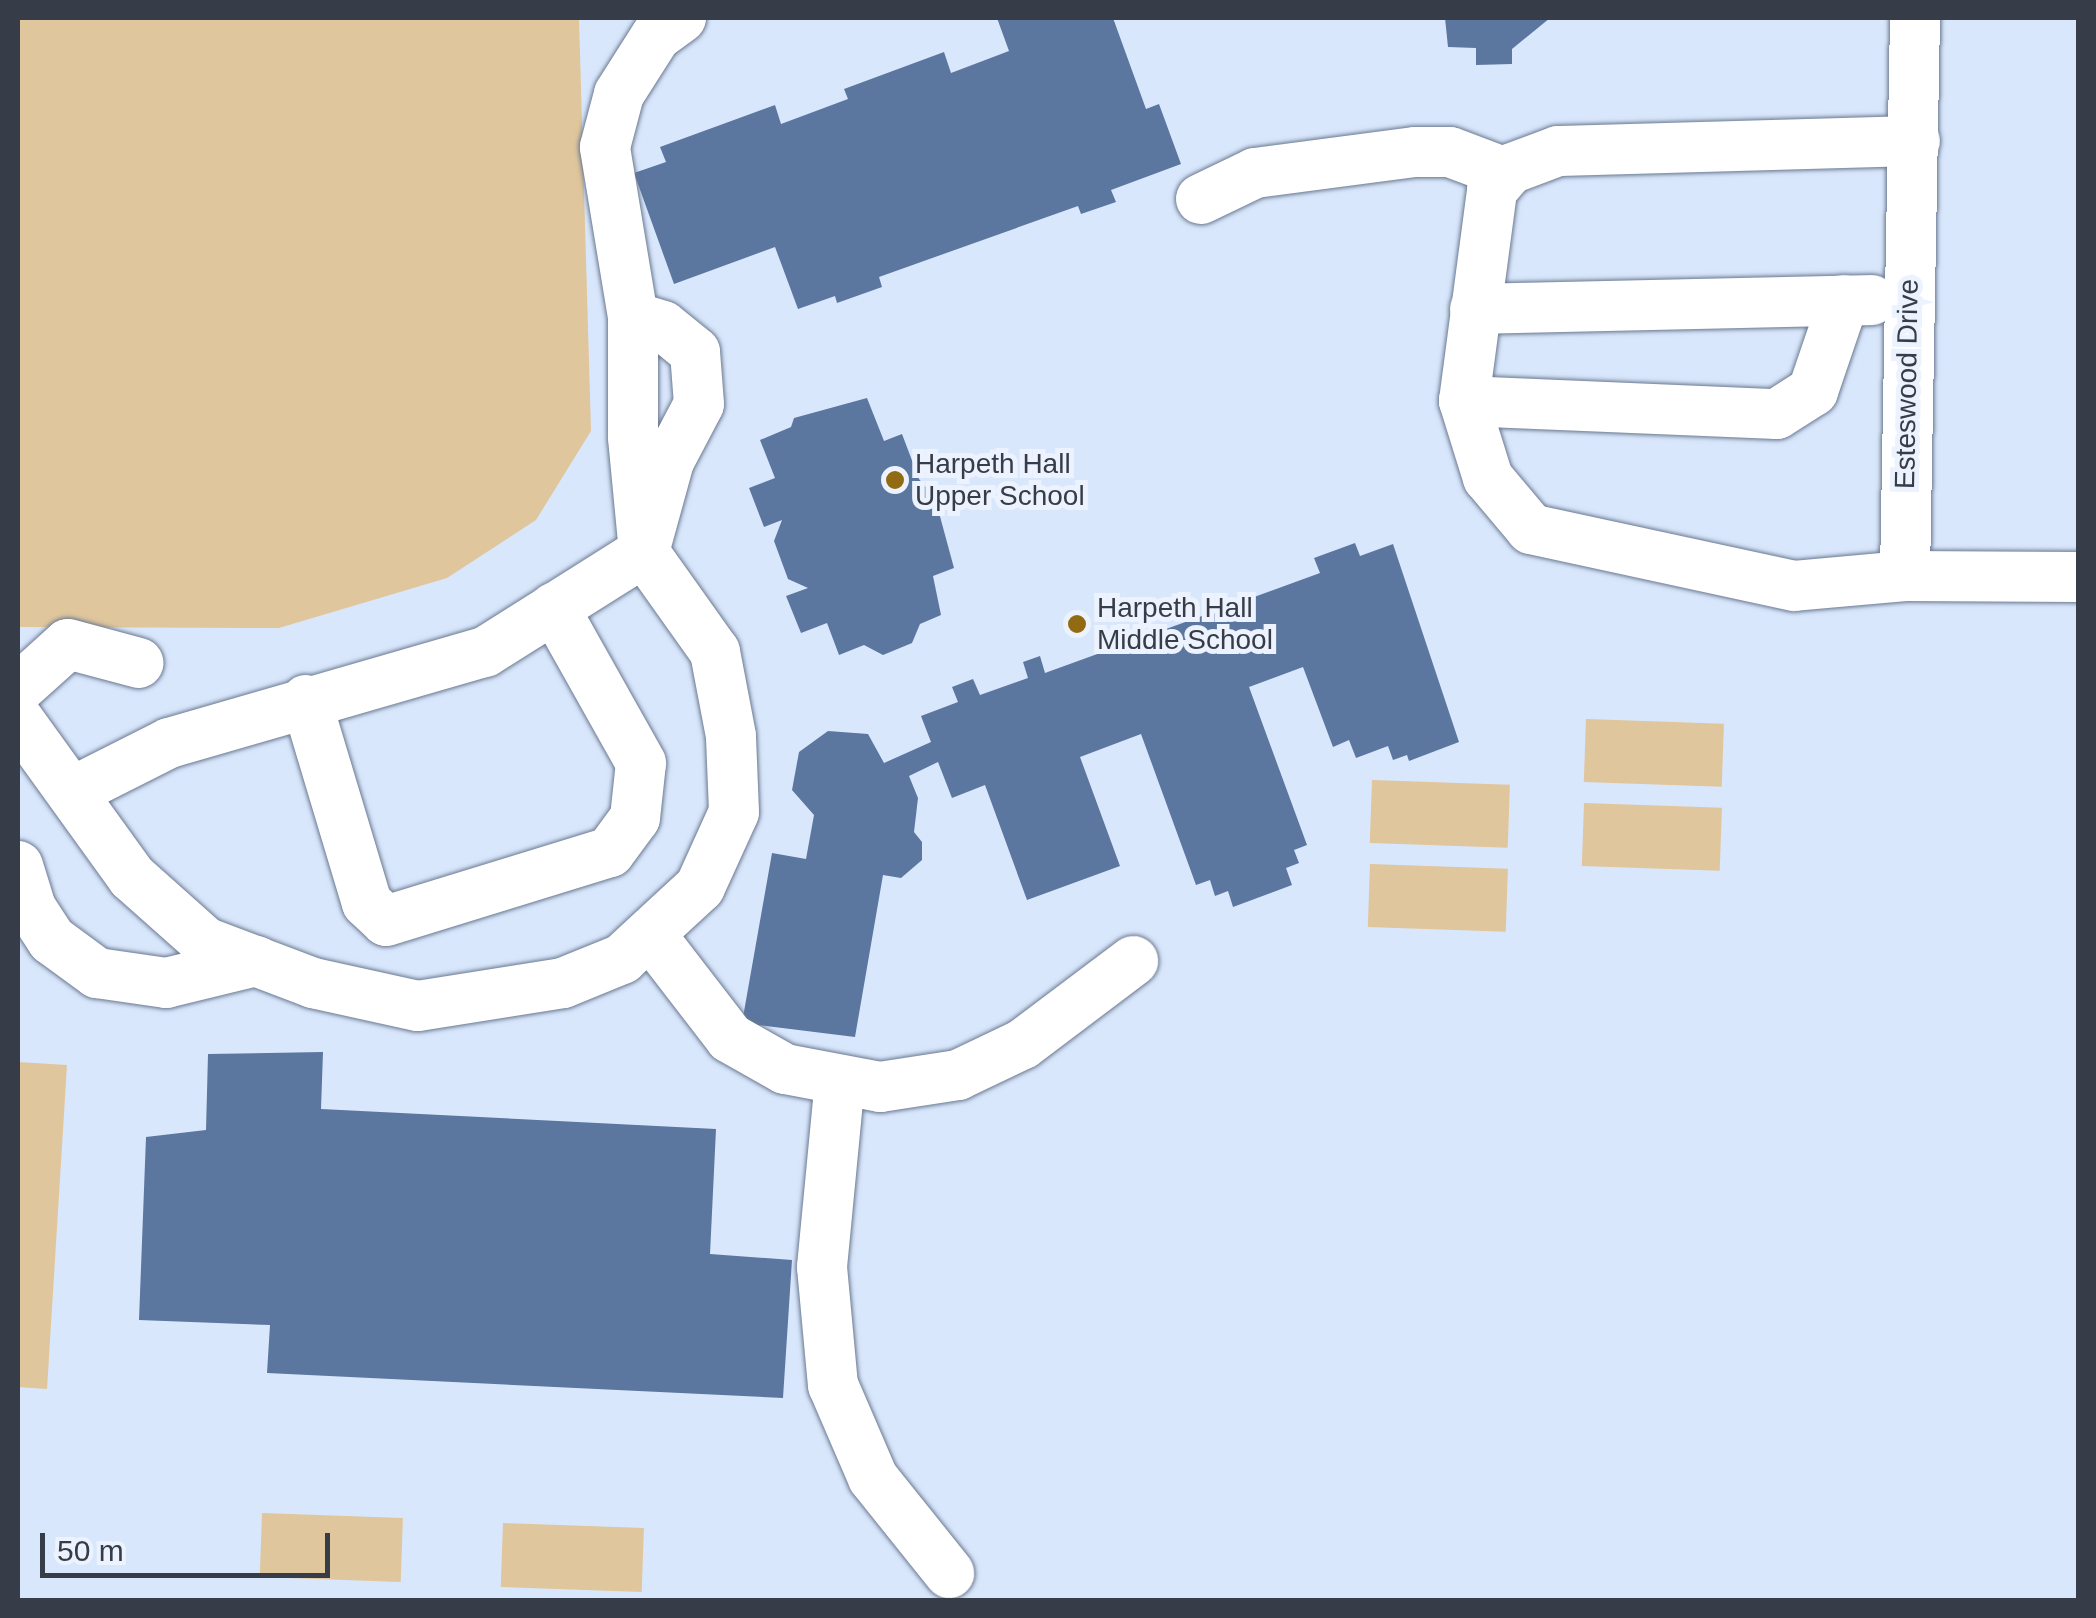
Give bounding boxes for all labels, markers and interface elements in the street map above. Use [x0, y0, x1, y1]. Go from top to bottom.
street label: Esteswood Drive [1888, 279, 1926, 489]
place label: Harpeth Hall Upper School [915, 447, 1085, 513]
marker: Harpeth Hall Upper School [884, 469, 906, 491]
place label: Harpeth Hall Middle School [1097, 591, 1273, 657]
marker: Harpeth Hall Middle School [1066, 613, 1088, 635]
scale bar [45, 1513, 335, 1575]
text: 50 m [57, 1534, 124, 1567]

